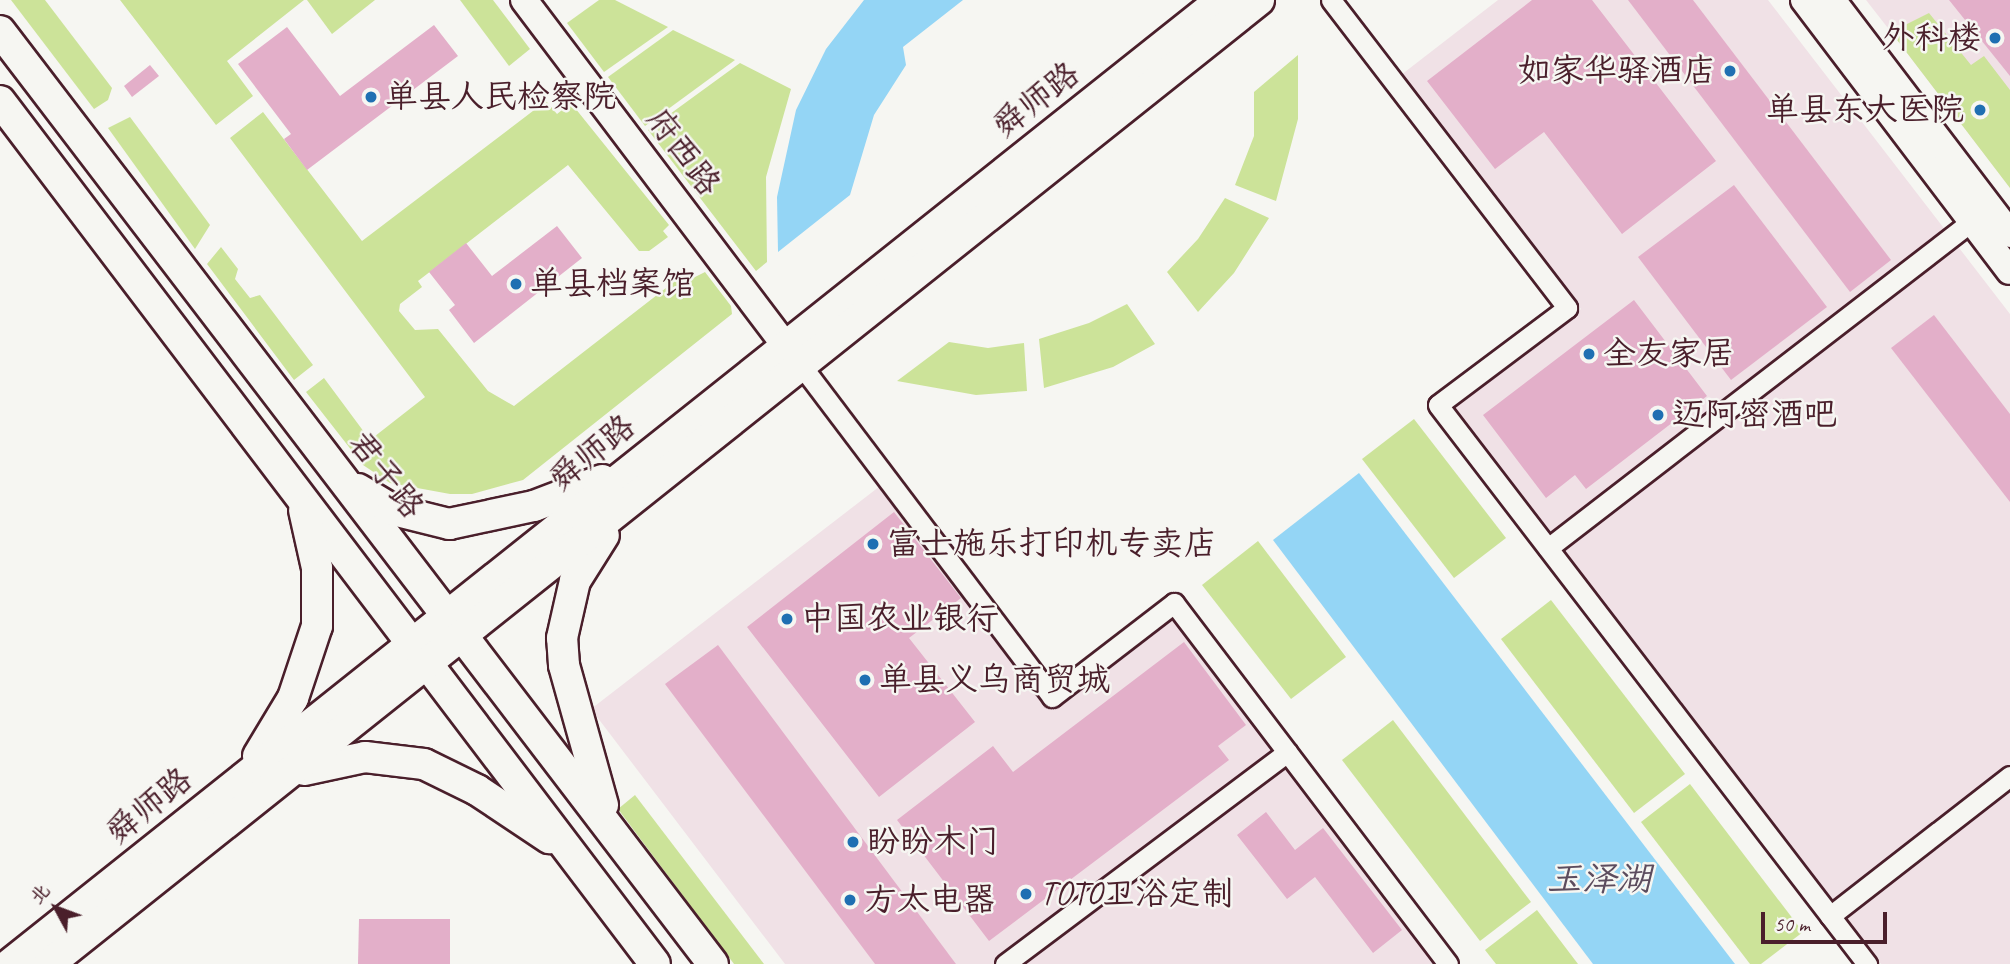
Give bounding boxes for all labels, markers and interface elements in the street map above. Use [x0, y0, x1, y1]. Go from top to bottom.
place label: 外科楼 [1882, 18, 1981, 58]
marker: 外科楼 [1987, 30, 2003, 46]
place label: 如家华驿酒店 [1518, 51, 1716, 91]
street label: 舜师路 [985, 54, 1087, 146]
marker: 如家华驿酒店 [1722, 63, 1738, 79]
place label: 单县人民检察院 [385, 77, 616, 117]
marker: 单县人民检察院 [363, 89, 379, 105]
place label: 单县东大医院 [1766, 90, 1964, 130]
marker: 单县东大医院 [1970, 100, 1990, 120]
street label: 府西路 [637, 101, 729, 203]
place label: 单县档案馆 [530, 264, 695, 304]
marker: 单县档案馆 [508, 276, 524, 292]
place label: 全友家居 [1603, 334, 1735, 374]
marker: 全友家居 [1581, 346, 1597, 362]
place label: 迈阿密酒吧 [1672, 395, 1837, 435]
street label: 舜师路 [541, 406, 643, 500]
marker: 迈阿密酒吧 [1650, 407, 1666, 423]
street label: 君子路 [340, 424, 432, 526]
place label: 富士施乐打印机专卖店 [887, 524, 1217, 564]
marker: 富士施乐打印机专卖店 [865, 536, 881, 552]
place label: 中国农业银行 [801, 599, 999, 639]
marker: 中国农业银行 [779, 611, 795, 627]
place label: 单县义乌商贸城 [879, 660, 1110, 700]
marker: 单县义乌商贸城 [857, 672, 873, 688]
street label: 舜师路 [98, 759, 200, 853]
place label: 盼盼木门 [867, 822, 999, 862]
marker: 盼盼木门 [845, 834, 861, 850]
water label: 玉泽湖 [1547, 858, 1651, 900]
north arrow [21, 873, 91, 943]
place label: TOTO卫浴定制 [1040, 874, 1234, 914]
text: 北 [25, 879, 55, 909]
place label: 方太电器 [864, 880, 996, 920]
marker: TOTO卫浴定制 [1018, 886, 1034, 902]
marker: 方太电器 [842, 892, 858, 908]
scale bar [1765, 898, 1891, 942]
text: 50 m [1774, 911, 1810, 937]

